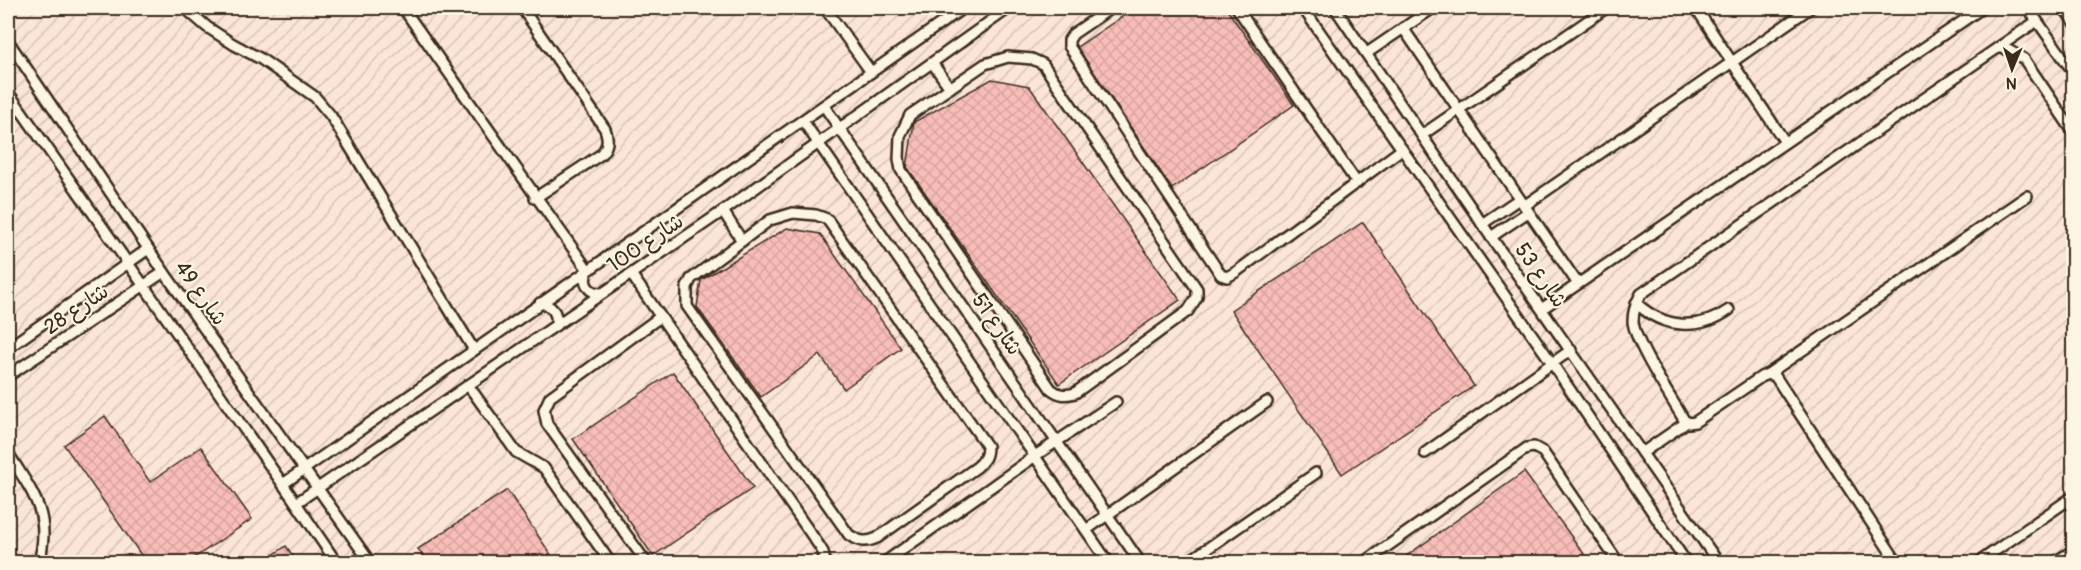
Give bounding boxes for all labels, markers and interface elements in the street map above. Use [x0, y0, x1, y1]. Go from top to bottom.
north arrow [1982, 39, 2042, 99]
text: N [2006, 73, 2017, 93]
street label: شارع 100 [602, 208, 689, 280]
street label: شارع 53 [1508, 238, 1573, 314]
street label: شارع 49 [168, 256, 233, 332]
street label: شارع 28 [39, 278, 114, 342]
street label: شارع 51 [965, 288, 1028, 361]

